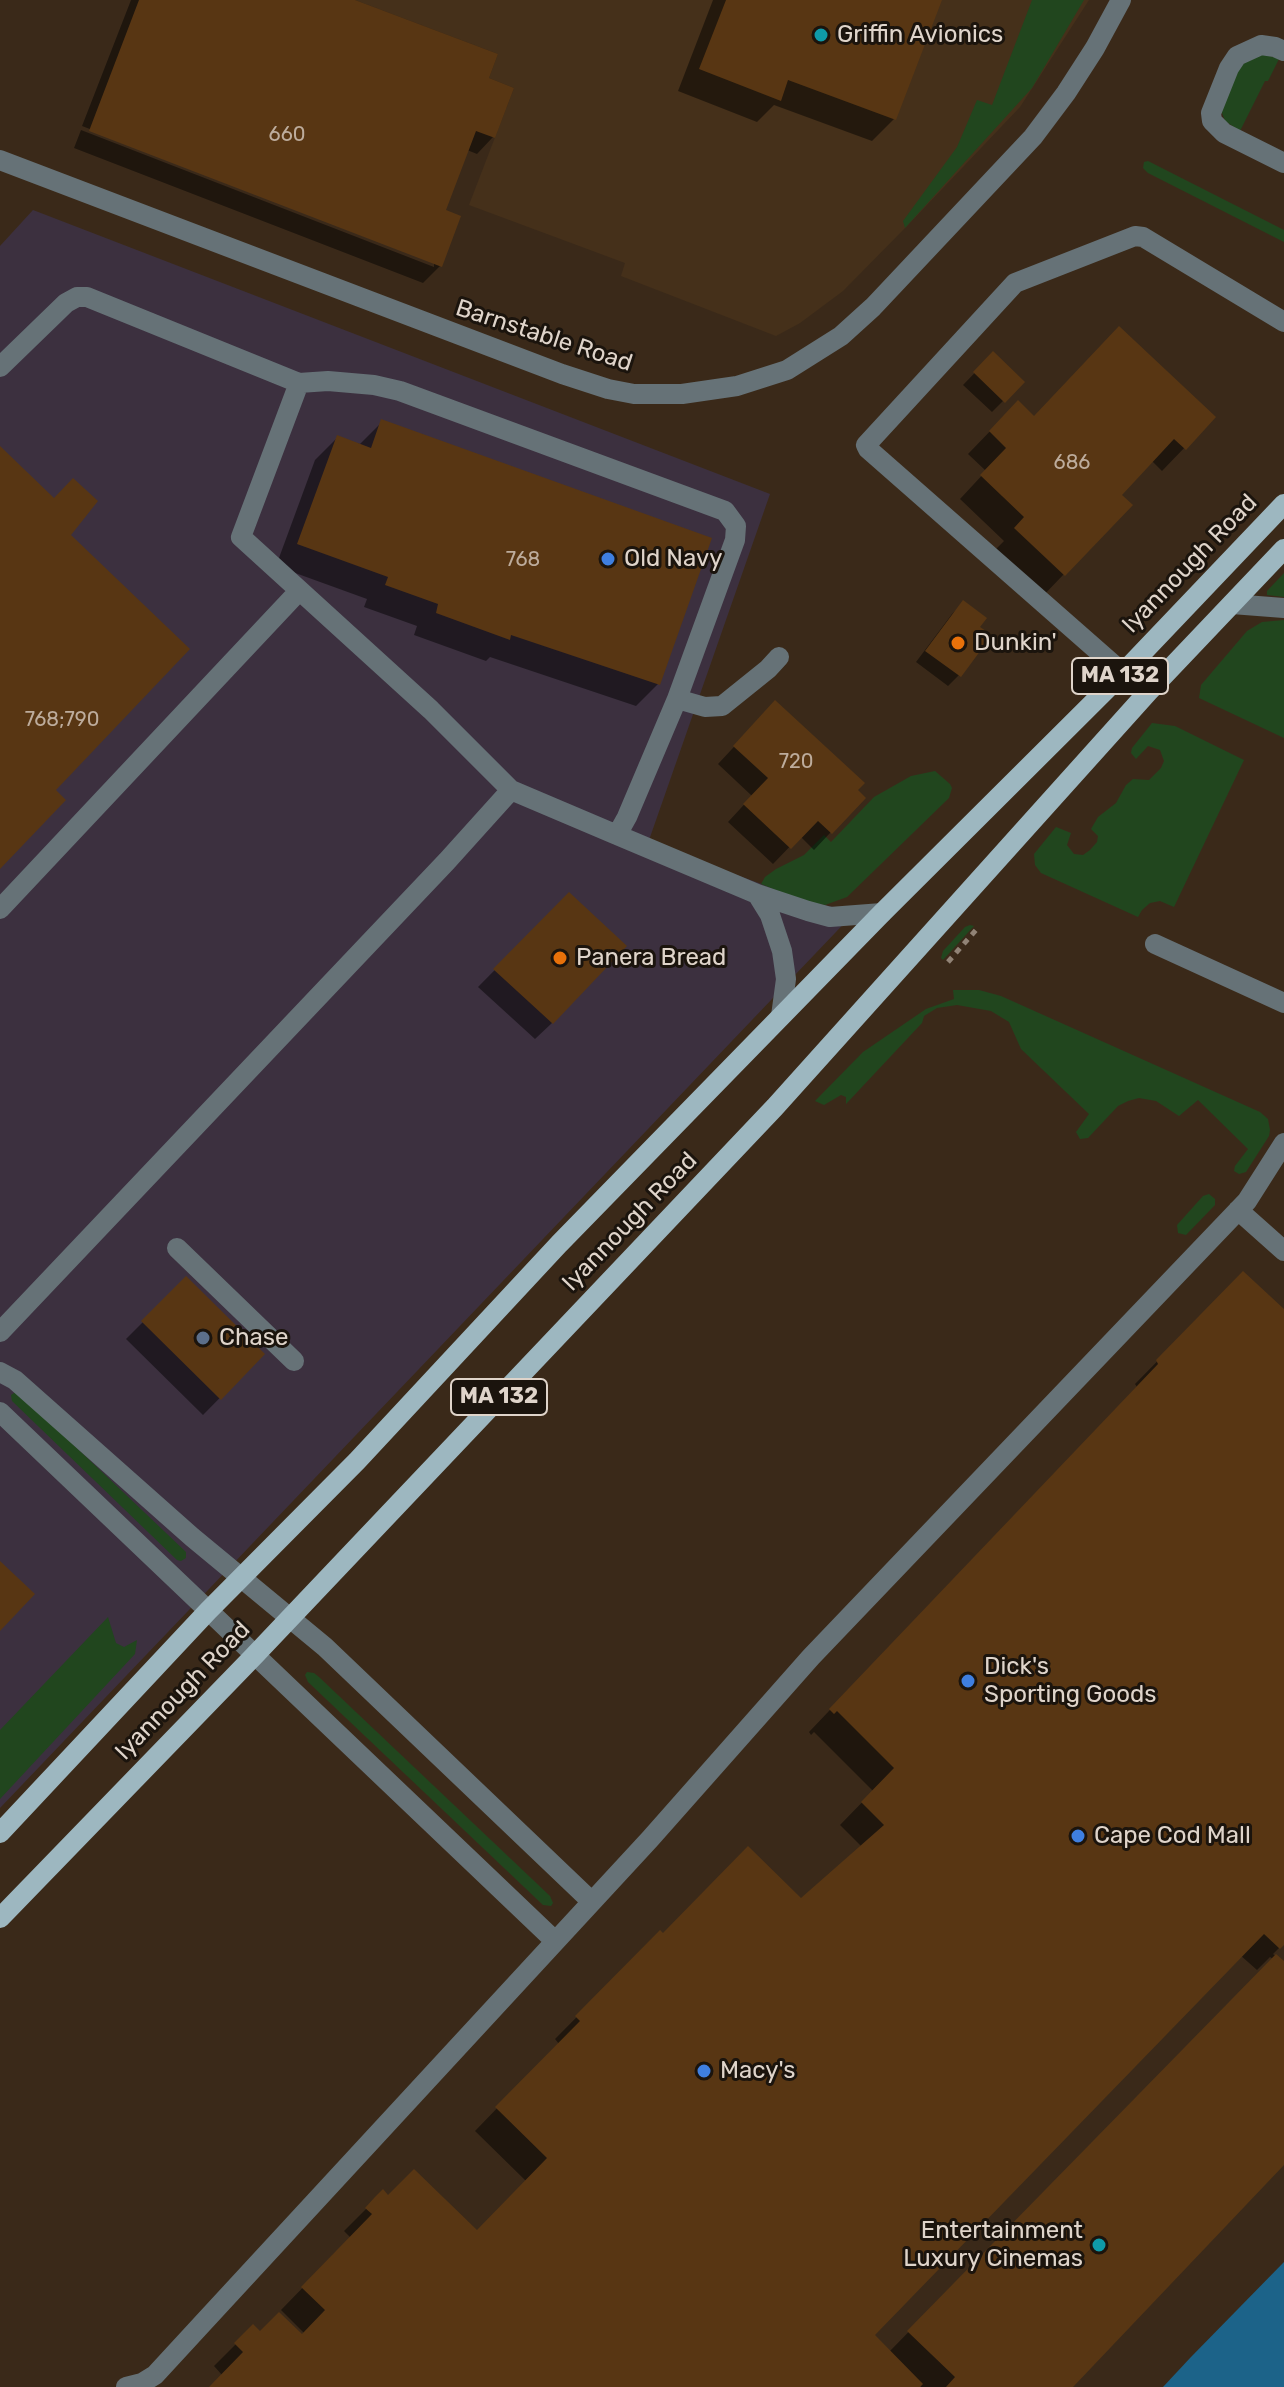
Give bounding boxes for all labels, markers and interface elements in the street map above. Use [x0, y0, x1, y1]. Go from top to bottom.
place label: Griffin Avionics [837, 21, 1003, 49]
marker: Griffin Avionics [812, 26, 830, 44]
house number: 660 [269, 123, 305, 147]
street label: Barnstable Road [452, 294, 636, 378]
house number: 686 [1054, 451, 1090, 475]
street label: Iyannough Road [1117, 489, 1263, 639]
place label: Old Navy [624, 545, 722, 573]
house number: 768 [506, 548, 540, 572]
marker: Old Navy [599, 550, 617, 568]
place label: Dunkin' [974, 629, 1057, 657]
marker: Dunkin' [949, 634, 967, 652]
road number: MA 132 [1072, 658, 1168, 694]
house number: 768;790 [25, 708, 99, 732]
house number: 720 [779, 750, 813, 774]
place label: Panera Bread [576, 944, 726, 972]
marker: Panera Bread [551, 949, 569, 967]
street label: Iyannough Road [557, 1147, 703, 1297]
place label: Chase [219, 1324, 289, 1352]
marker: Chase [194, 1329, 212, 1347]
road number: MA 132 [451, 1379, 547, 1415]
street label: Iyannough Road [110, 1616, 256, 1766]
place label: Dick's Sporting Goods [984, 1653, 1156, 1709]
marker: Dick's Sporting Goods [959, 1672, 977, 1690]
place label: Cape Cod Mall [1094, 1822, 1251, 1850]
marker: Cape Cod Mall [1069, 1827, 1087, 1845]
place label: Macy's [720, 2057, 795, 2085]
marker: Macy's [695, 2062, 713, 2080]
place label: Entertainment Luxury Cinemas [903, 2217, 1083, 2273]
marker: Entertainment Luxury Cinemas [1090, 2236, 1108, 2254]

